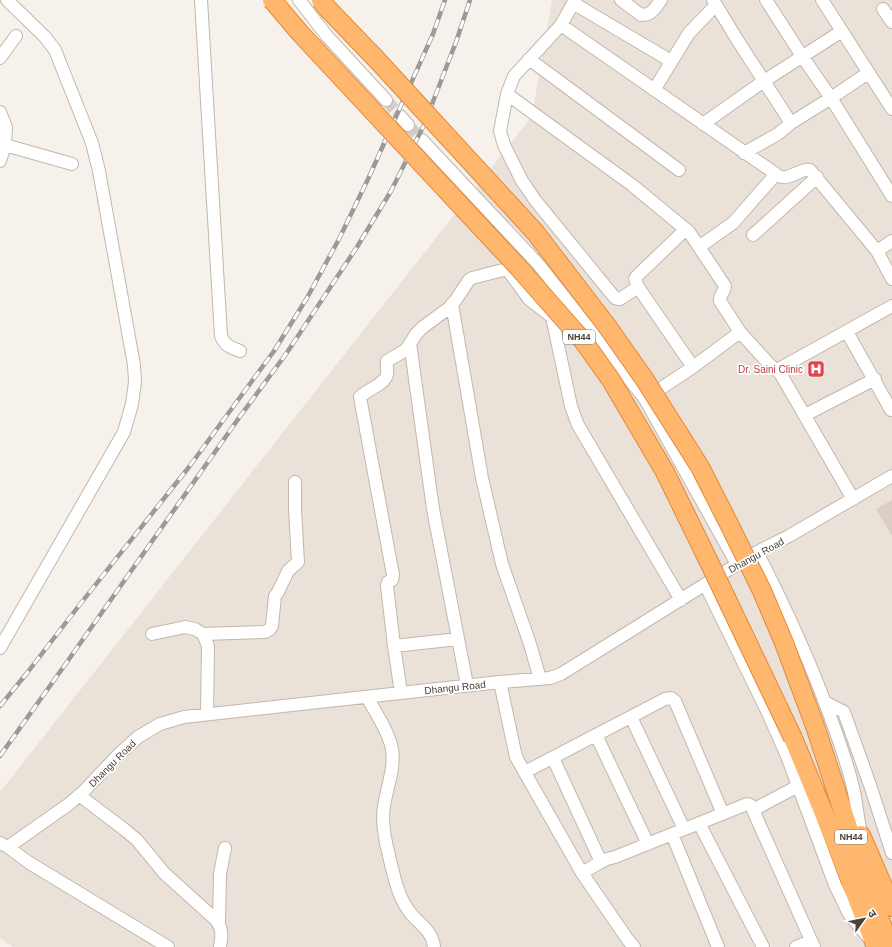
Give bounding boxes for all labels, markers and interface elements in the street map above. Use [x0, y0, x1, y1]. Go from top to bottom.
road number: NH44 [563, 330, 595, 344]
hospital icon: Dr. Saini Clinic [806, 359, 826, 379]
place label: Dr. Saini Clinic [738, 364, 803, 375]
street label: Dhangu Road [727, 536, 786, 575]
street label: Dhangu Road [424, 679, 486, 696]
street label: Dhangu Road [87, 738, 138, 789]
road number: NH44 [835, 830, 867, 844]
north arrow [844, 899, 884, 939]
text: उ [866, 908, 879, 920]

